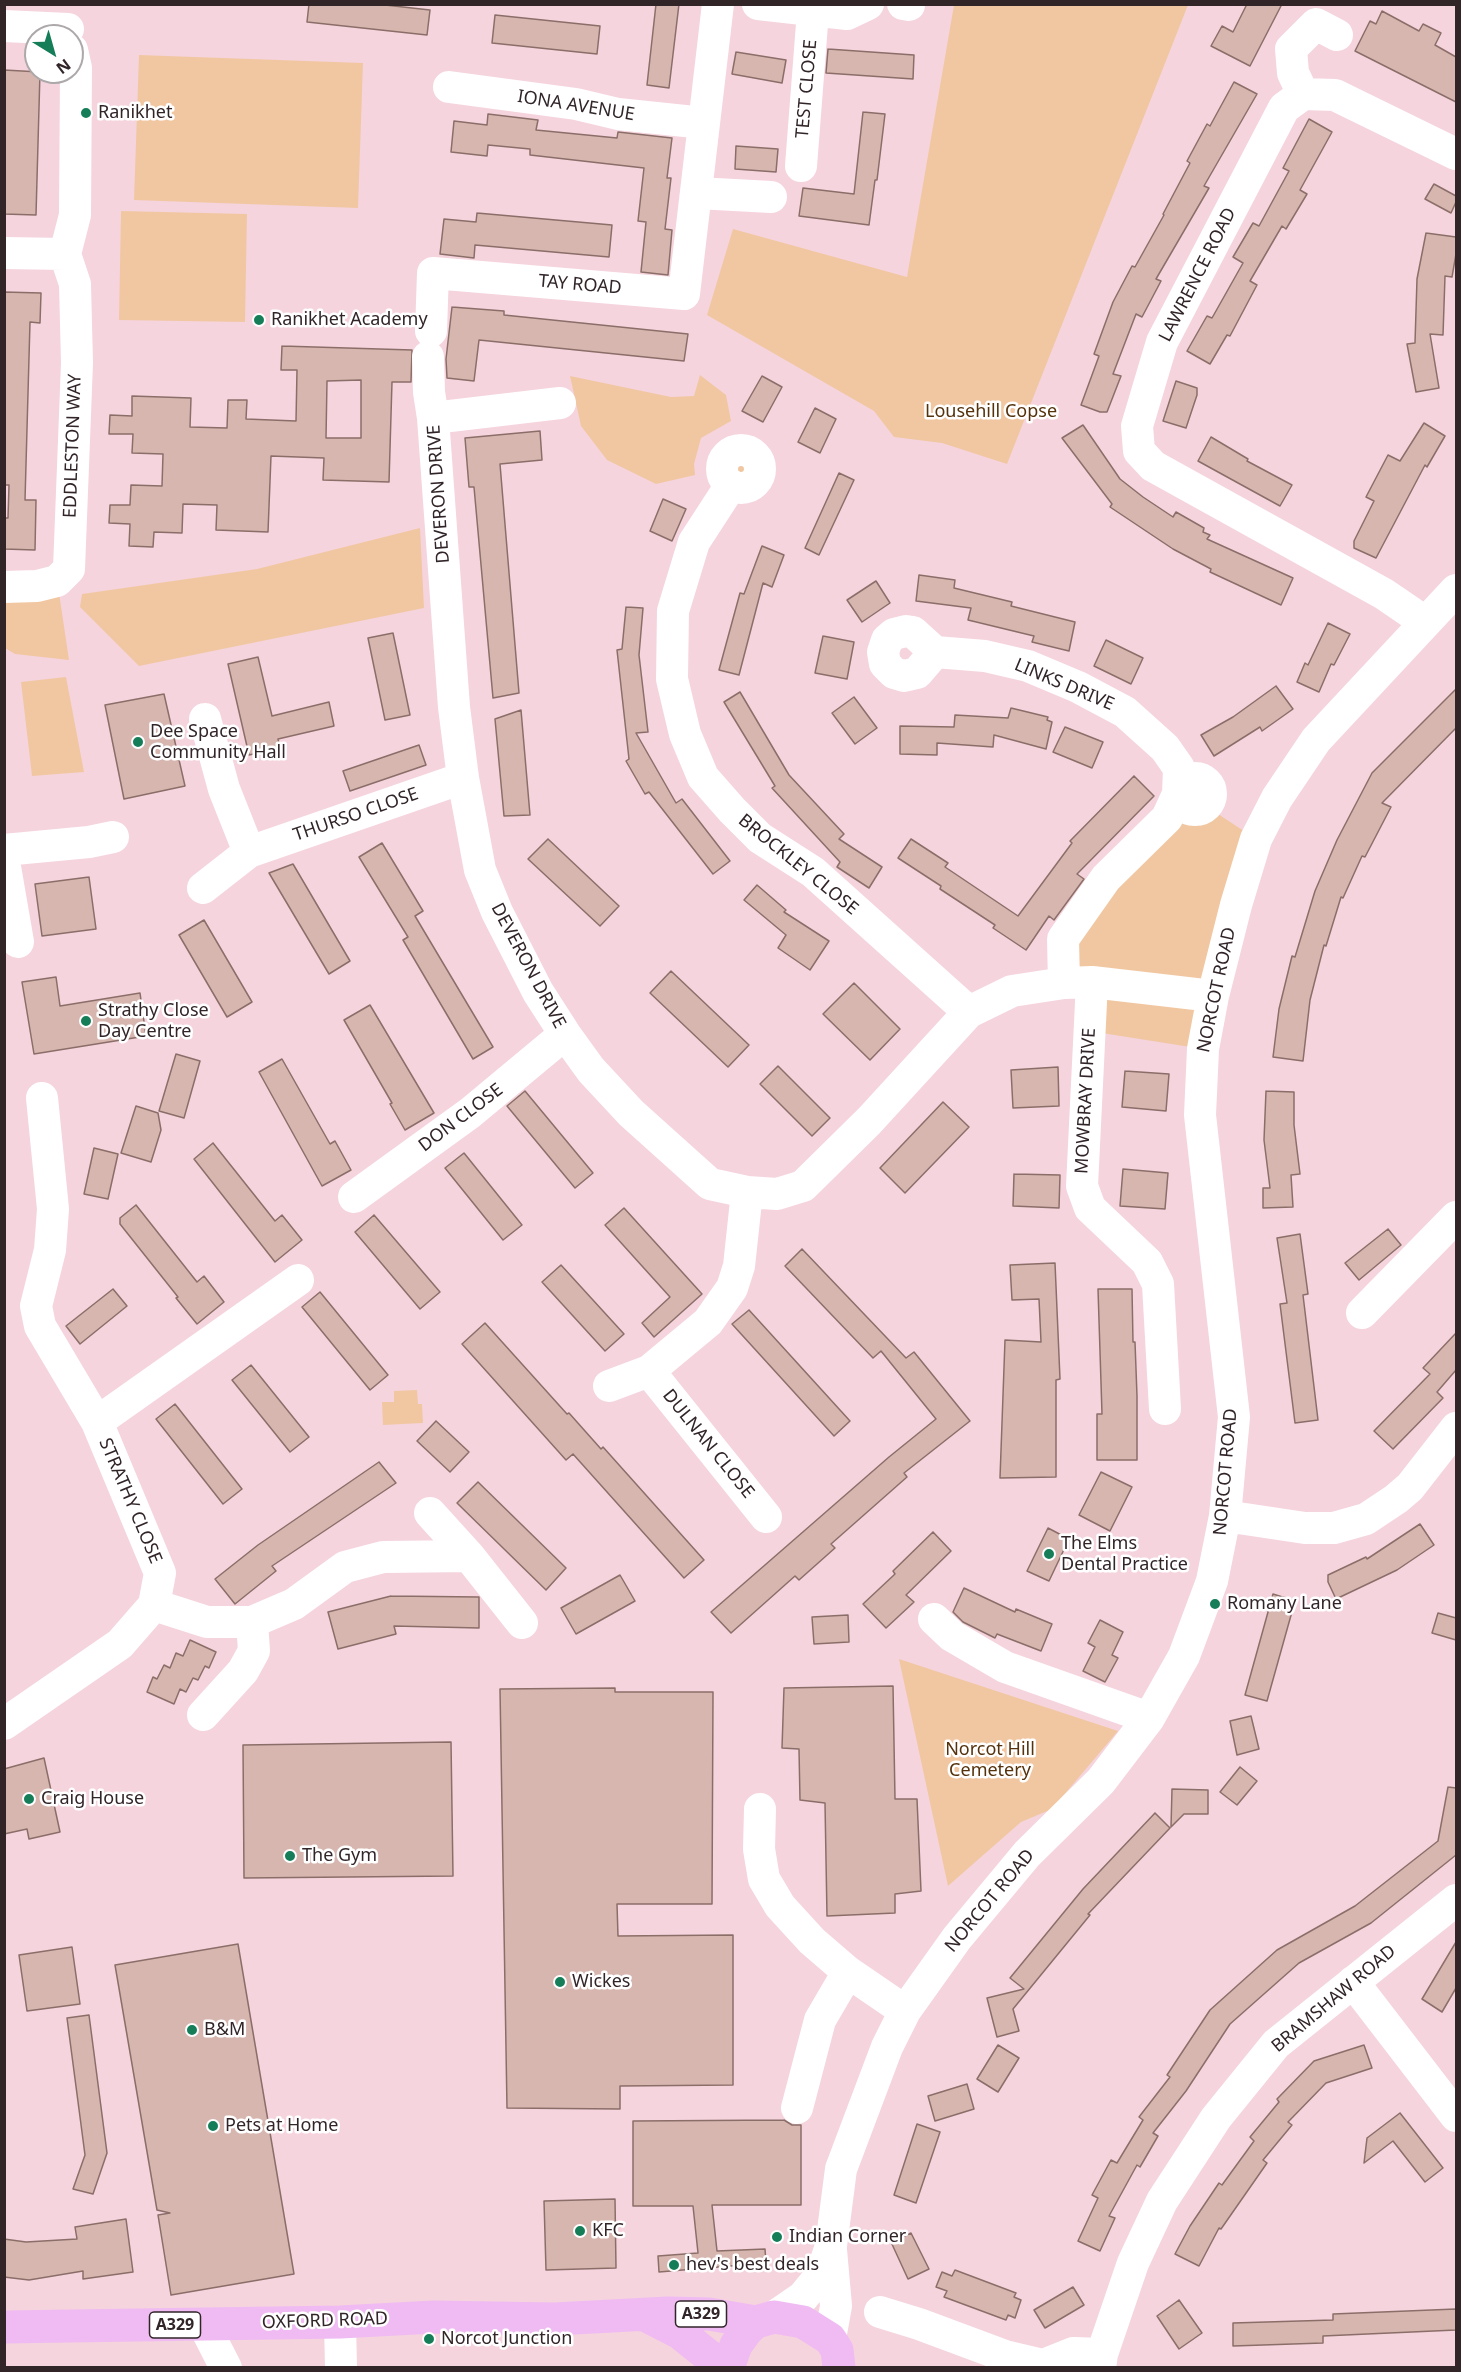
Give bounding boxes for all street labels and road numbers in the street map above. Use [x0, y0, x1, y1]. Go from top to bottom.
street label: TEST CLOSE [792, 39, 822, 139]
street label: IONA AVENUE [516, 86, 636, 126]
street label: LAWRENCE ROAD [1155, 204, 1241, 346]
street label: TAY ROAD [537, 271, 623, 299]
street label: EDDLESTON WAY [60, 374, 86, 518]
street label: DEVERON DRIVE [423, 424, 455, 564]
street label: LINKS DRIVE [1011, 654, 1117, 716]
street label: THURSO CLOSE [291, 784, 421, 846]
street label: BROCKLEY CLOSE [734, 810, 862, 920]
street label: DEVERON DRIVE [486, 900, 570, 1032]
street label: NORCOT ROAD [1193, 925, 1241, 1055]
street label: MOWBRAY DRIVE [1071, 1027, 1101, 1175]
street label: DON CLOSE [415, 1079, 507, 1157]
street label: DULNAN CLOSE [658, 1385, 758, 1503]
street label: NORCOT ROAD [1210, 1407, 1242, 1537]
street label: STRATHY CLOSE [94, 1435, 166, 1567]
street label: NORCOT ROAD [941, 1845, 1039, 1957]
street label: BRAMSHAW ROAD [1267, 1941, 1401, 2057]
road number: A329 [676, 2301, 726, 2327]
street label: OXFORD ROAD [262, 2308, 388, 2334]
road number: A329 [150, 2312, 201, 2338]

